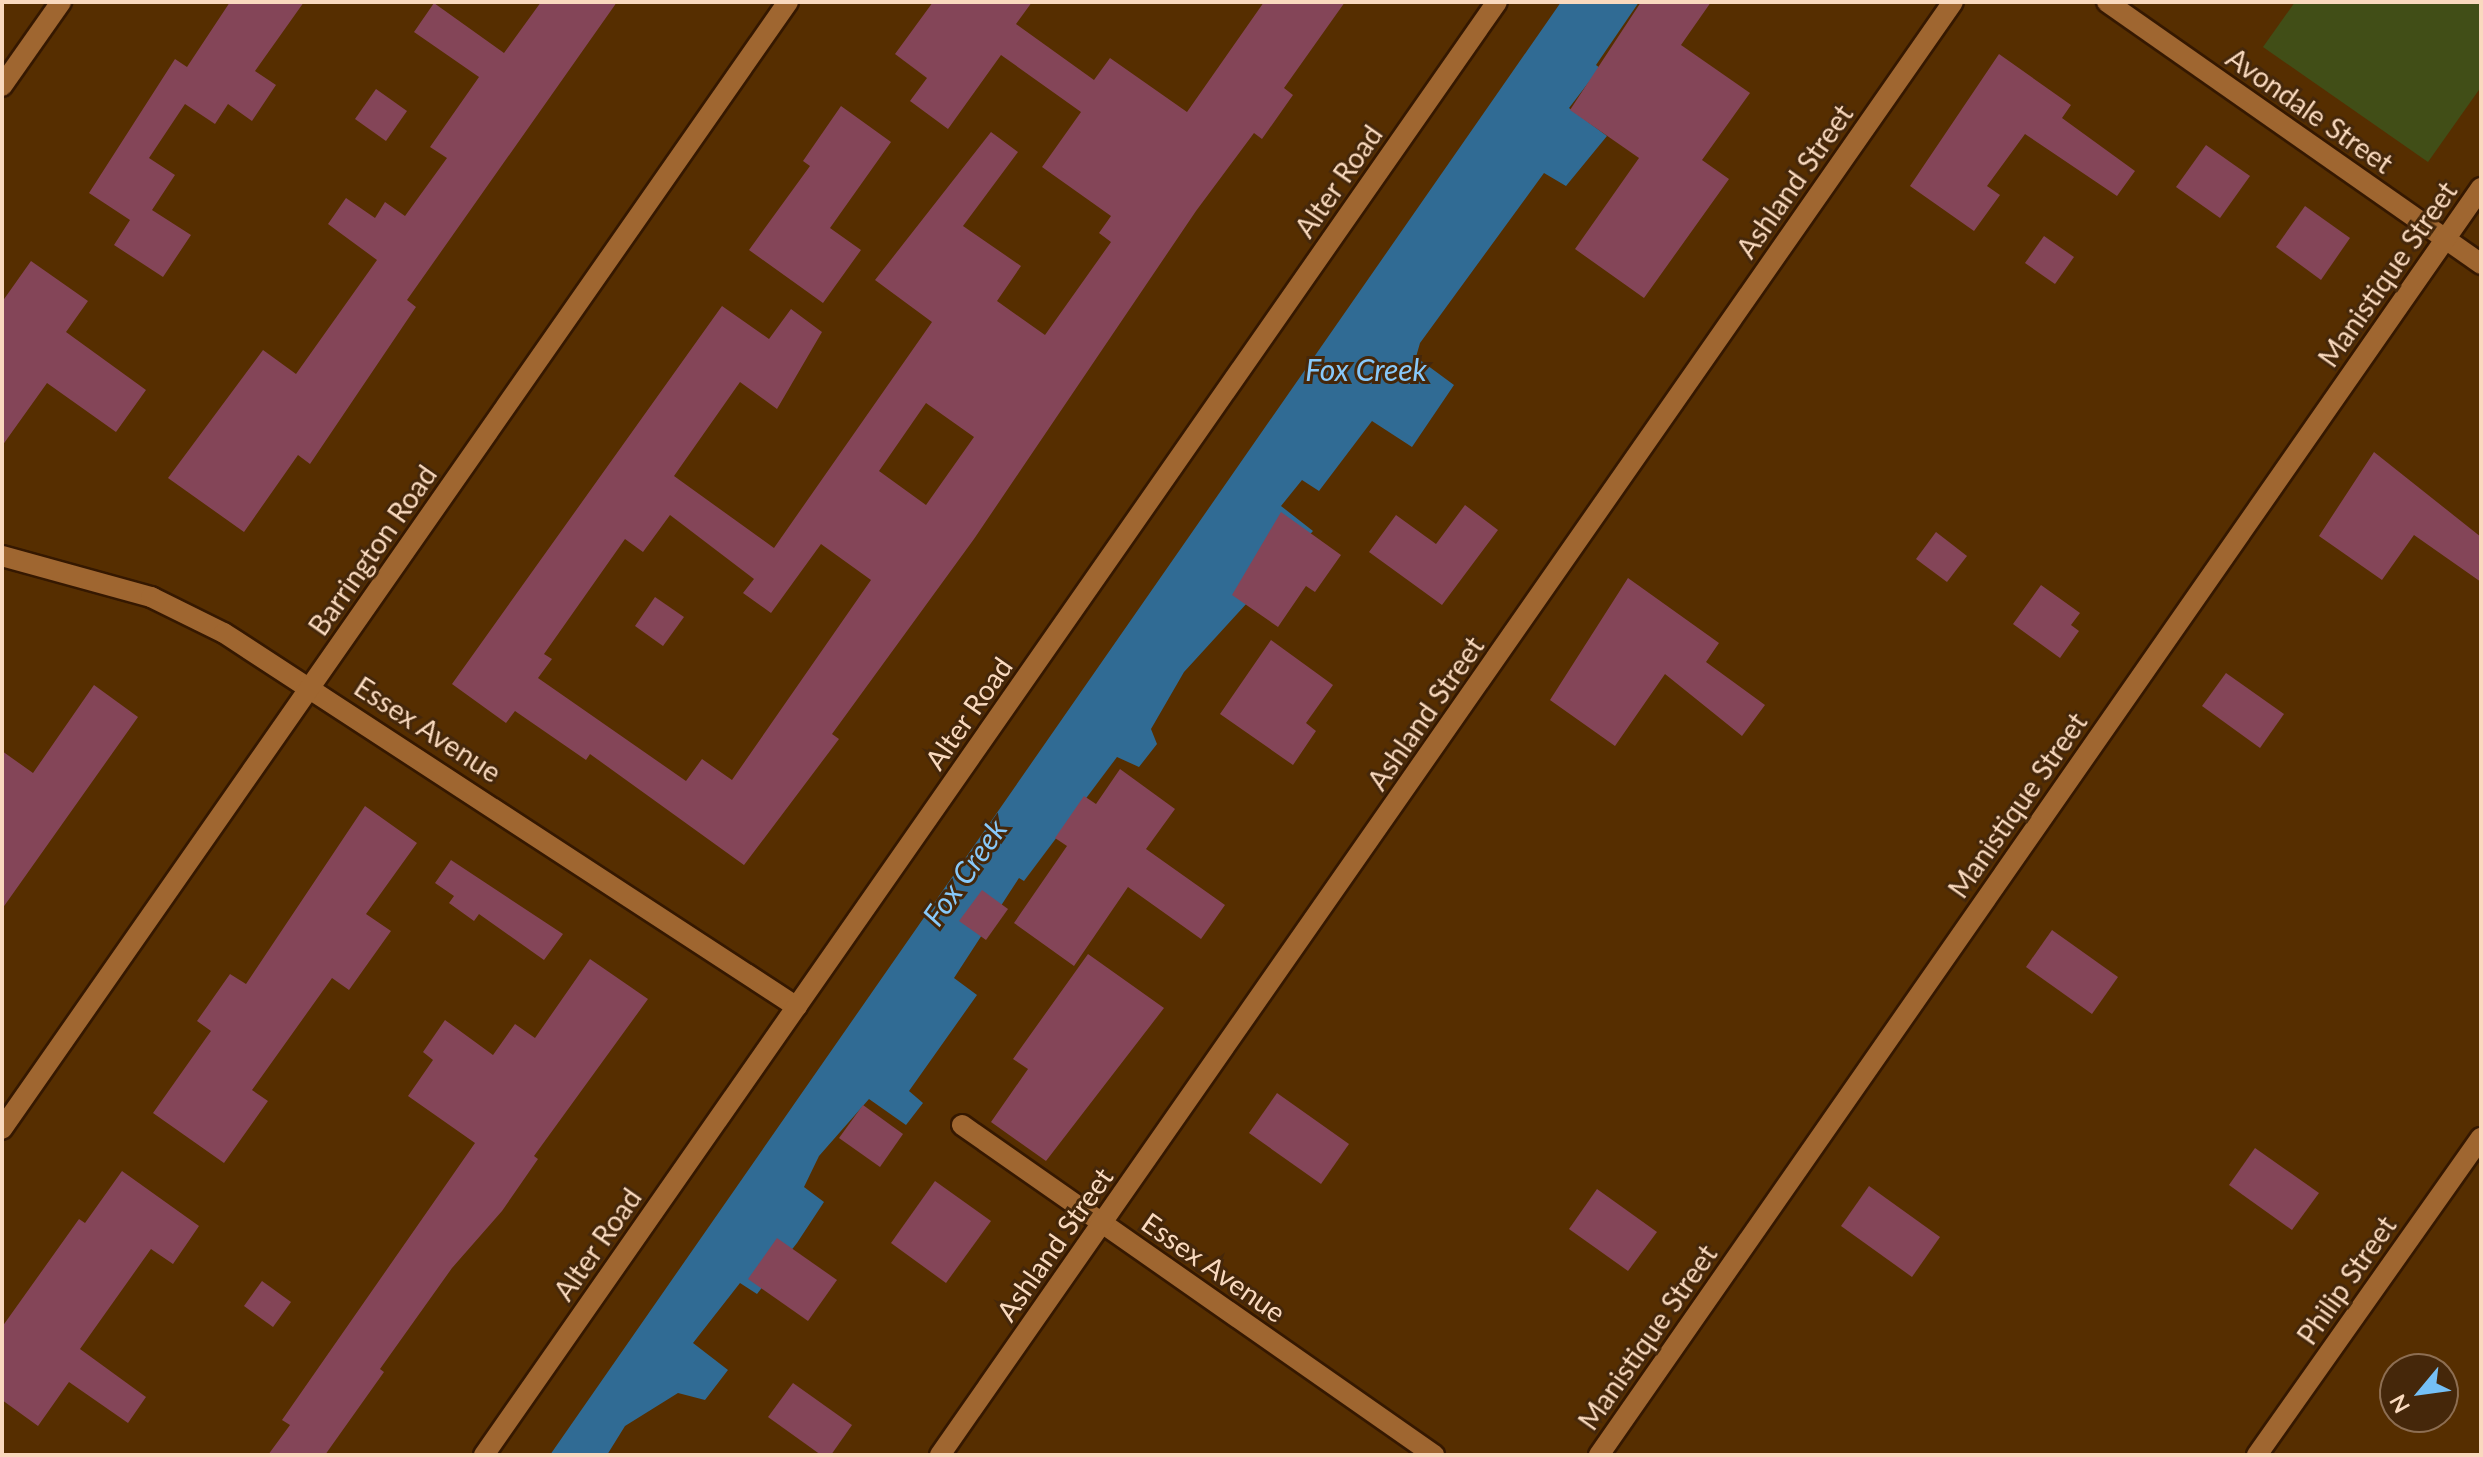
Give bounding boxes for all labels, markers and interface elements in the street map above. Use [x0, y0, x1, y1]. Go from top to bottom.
street label: Avondale Street [2220, 40, 2400, 180]
street label: Ashland Street [1729, 98, 1859, 264]
street label: Alter Road [1287, 118, 1389, 244]
street label: Manistique Street [2311, 175, 2463, 373]
water label: Fox Creek [1305, 351, 1427, 387]
street label: Barrington Road [301, 459, 443, 641]
street label: Ashland Street [1360, 630, 1490, 796]
street label: Alter Road [917, 650, 1019, 776]
street label: Essex Avenue [348, 669, 508, 789]
street label: Manistique Street [1941, 706, 2093, 904]
water label: Fox Creek [914, 812, 1014, 932]
street label: Ashland Street [989, 1161, 1119, 1327]
street label: Alter Road [546, 1181, 648, 1307]
street label: Essex Avenue [1135, 1205, 1293, 1329]
street label: Philip Street [2290, 1209, 2402, 1351]
street label: Manistique Street [1571, 1238, 1723, 1436]
north arrow [2379, 1353, 2459, 1433]
text: N [2383, 1390, 2415, 1418]

